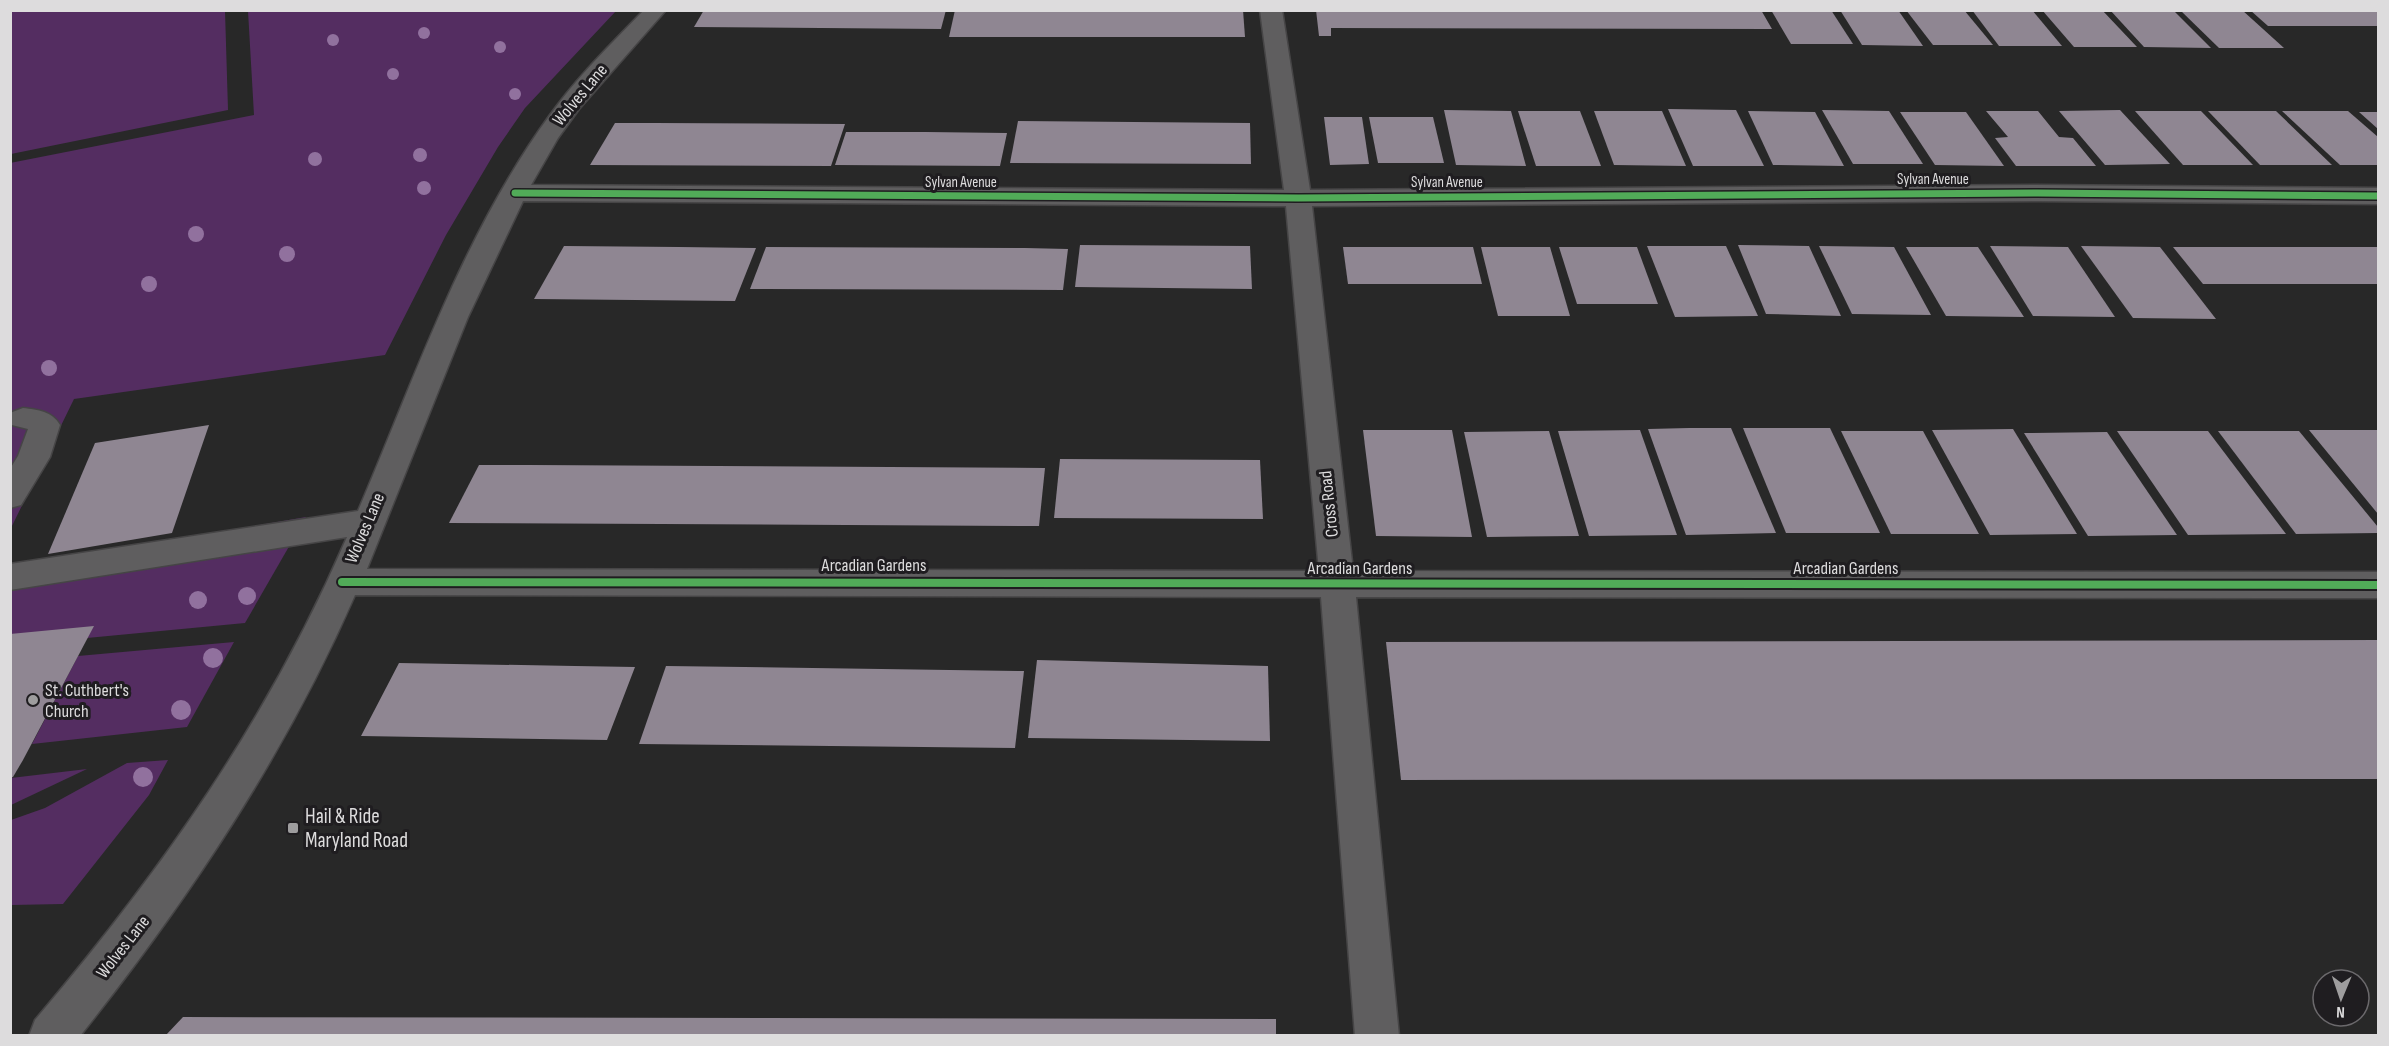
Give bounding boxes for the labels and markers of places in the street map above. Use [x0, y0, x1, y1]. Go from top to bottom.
place label: St. Cuthbert's Church [45, 680, 129, 722]
marker: St. Cuthbert's Church [26, 693, 40, 707]
place label: Hail & Ride Maryland Road [305, 804, 408, 853]
marker: Hail & Ride Maryland Road [286, 821, 300, 835]

